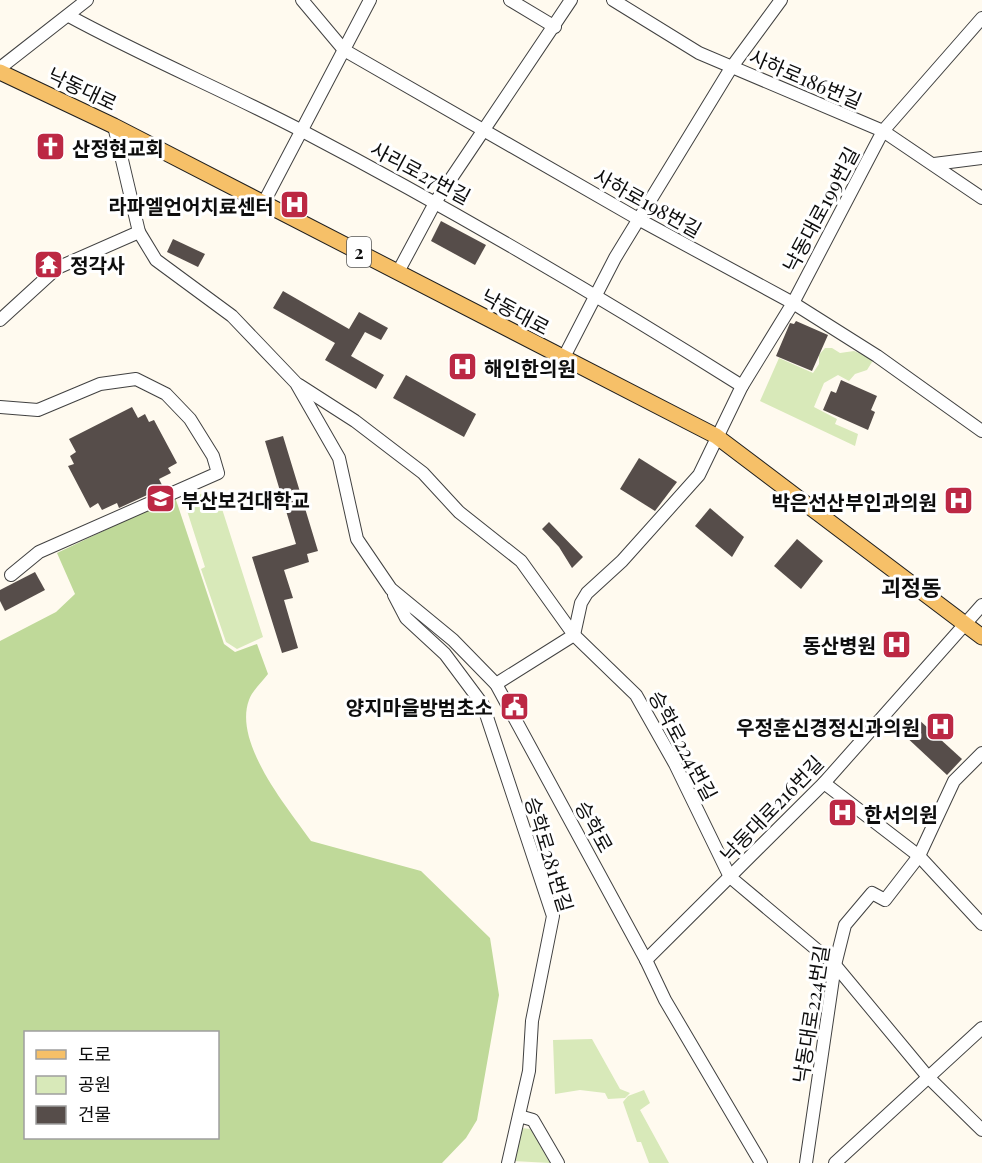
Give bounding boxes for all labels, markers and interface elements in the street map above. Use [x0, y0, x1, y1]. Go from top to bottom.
street label: 사하로186번길 [745, 42, 867, 114]
street label: 낙동대로 [44, 60, 122, 116]
church icon: 산정현교회 [35, 131, 67, 163]
place label: 산정현교회 [72, 134, 164, 161]
street label: 사리로27번길 [366, 134, 476, 210]
street label: 낙동대로199번길 [776, 142, 864, 276]
street label: 사하로198번길 [589, 161, 707, 243]
hospital icon: 라파엘언어치료센터 [279, 189, 311, 221]
place label: 라파엘언어치료센터 [108, 192, 274, 219]
road number: 2 [347, 237, 371, 267]
temple icon: 정각사 [33, 248, 65, 280]
place label: 정각사 [70, 251, 125, 278]
street label: 낙동대로 [477, 282, 555, 340]
hospital icon: 해인한의원 [447, 351, 479, 383]
place label: 해인한의원 [484, 354, 576, 381]
school or university icon: 부산보건대학교 [144, 483, 176, 515]
hospital icon: 박은선산부인과의원 [942, 485, 974, 517]
place label: 부산보건대학교 [181, 486, 310, 513]
place label: 박은선산부인과의원 [771, 488, 937, 515]
district label: 괴정동 [881, 572, 941, 602]
hospital icon: 동산병원 [881, 628, 913, 660]
place label: 동산병원 [802, 631, 876, 658]
street label: 승학로224번길 [644, 685, 724, 805]
public building icon: 양지마을방범초소 [498, 690, 530, 722]
place label: 양지마을방범초소 [346, 693, 493, 720]
hospital icon: 우정훈신경정신과의원 [925, 710, 957, 742]
place label: 우정훈신경정신과의원 [736, 713, 920, 740]
street label: 낙동대로216번길 [713, 749, 829, 867]
street label: 승학로281번길 [520, 793, 580, 915]
street label: 승학로 [570, 795, 620, 857]
hospital icon: 한서의원 [827, 797, 859, 829]
place label: 한서의원 [864, 800, 938, 827]
street label: 낙동대로224번길 [786, 943, 834, 1085]
legend [24, 1031, 219, 1139]
text: 도로 [78, 1042, 111, 1066]
text: 공원 [78, 1072, 111, 1096]
text: 건물 [78, 1102, 111, 1126]

